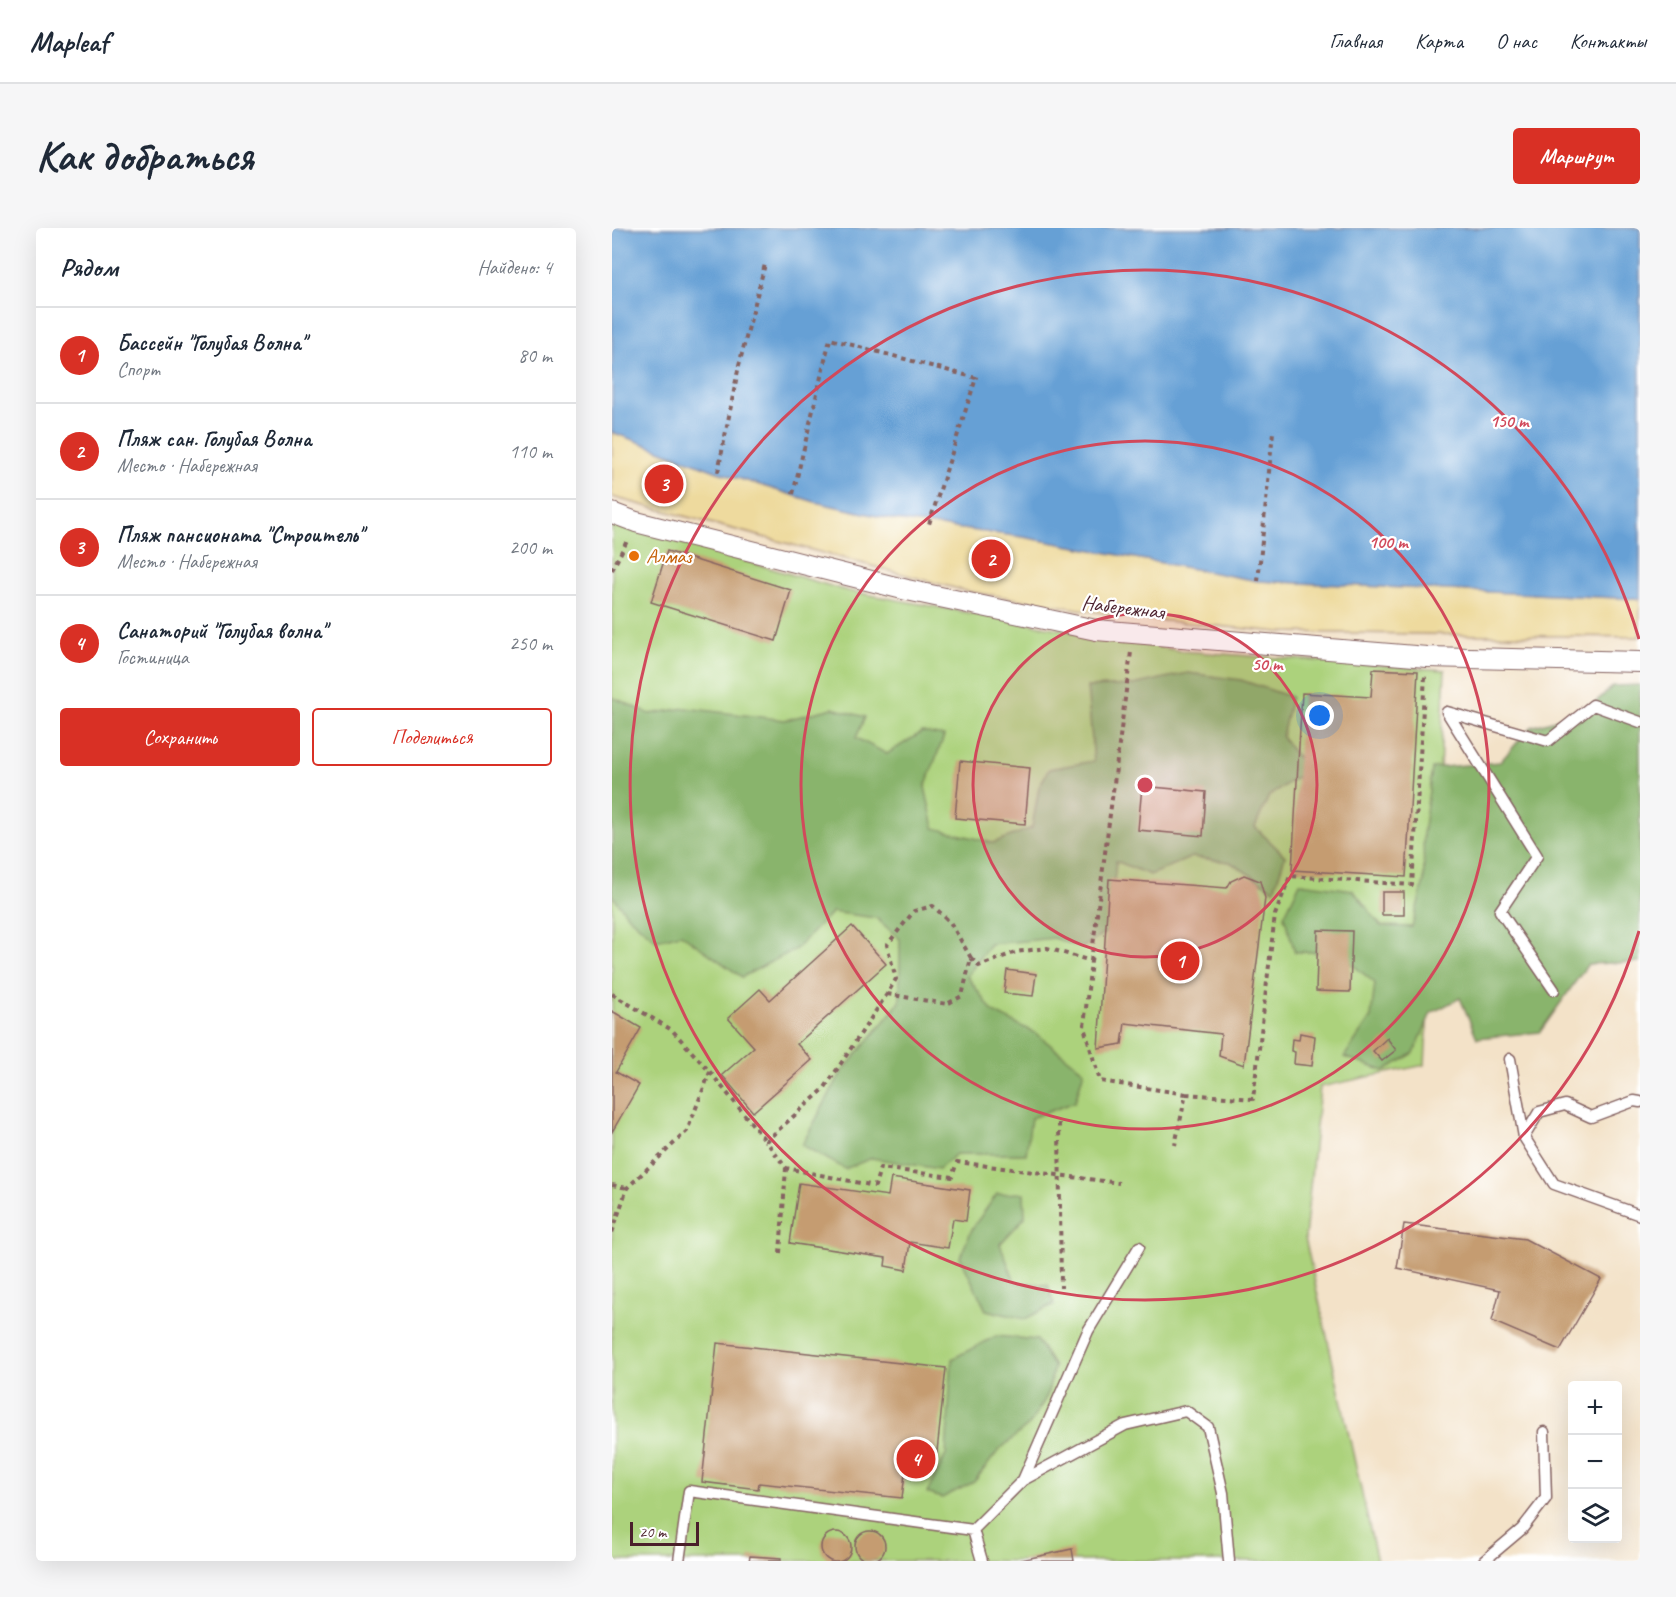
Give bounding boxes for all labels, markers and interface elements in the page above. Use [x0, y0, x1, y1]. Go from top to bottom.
text: Mapleaf [30, 24, 108, 59]
text: Главная [1329, 28, 1382, 54]
text: Карта [1415, 28, 1463, 54]
text: О нас [1496, 28, 1537, 54]
text: Контакты [1570, 28, 1646, 54]
button: Маршрут [1513, 128, 1640, 184]
text: Как добраться [36, 130, 253, 183]
text: Рядом [60, 251, 118, 284]
text: Найдено: 4 [477, 255, 552, 280]
text: Бассейн "Голубая Волна" [117, 329, 306, 357]
text: 1 [75, 343, 84, 368]
text: 80 m [518, 343, 552, 368]
text: Спорт [117, 357, 160, 382]
text: 150 m [1490, 410, 1530, 432]
text: Пляж сан. Голубая Волна [117, 425, 311, 453]
text: 2 [75, 439, 84, 464]
text: 110 m [509, 439, 552, 464]
text: Место · Набережная [117, 453, 257, 478]
pin: 3 [644, 462, 684, 506]
text: Пляж пансионата "Строитель" [117, 521, 363, 549]
text: 100 m [1369, 531, 1409, 553]
text: 3 [75, 535, 84, 560]
text: 200 m [509, 535, 552, 560]
pin: 2 [972, 536, 1010, 582]
place label: Алмаз [646, 543, 693, 569]
text: Место · Набережная [117, 549, 257, 574]
marker: Алмаз [627, 549, 641, 563]
street label: Набережная [1080, 589, 1167, 625]
text: Санаторий "Голубая волна" [117, 617, 326, 645]
text: 4 [75, 631, 84, 656]
text: 250 m [509, 631, 552, 656]
text: Гостиница [117, 645, 188, 670]
text: 50 m [1252, 653, 1284, 675]
your location [1305, 701, 1334, 730]
button: Сохранить [60, 708, 300, 766]
button: Поделиться [312, 708, 552, 766]
centre of rings [1135, 775, 1155, 795]
pin: 1 [1160, 938, 1200, 984]
map controls [1568, 1381, 1622, 1543]
button: + [1568, 1381, 1622, 1435]
button: − [1568, 1435, 1622, 1489]
pin: 4 [896, 1436, 936, 1482]
button: layers [1568, 1489, 1622, 1543]
scale bar [630, 1519, 699, 1546]
text: 20 m [639, 1522, 666, 1542]

